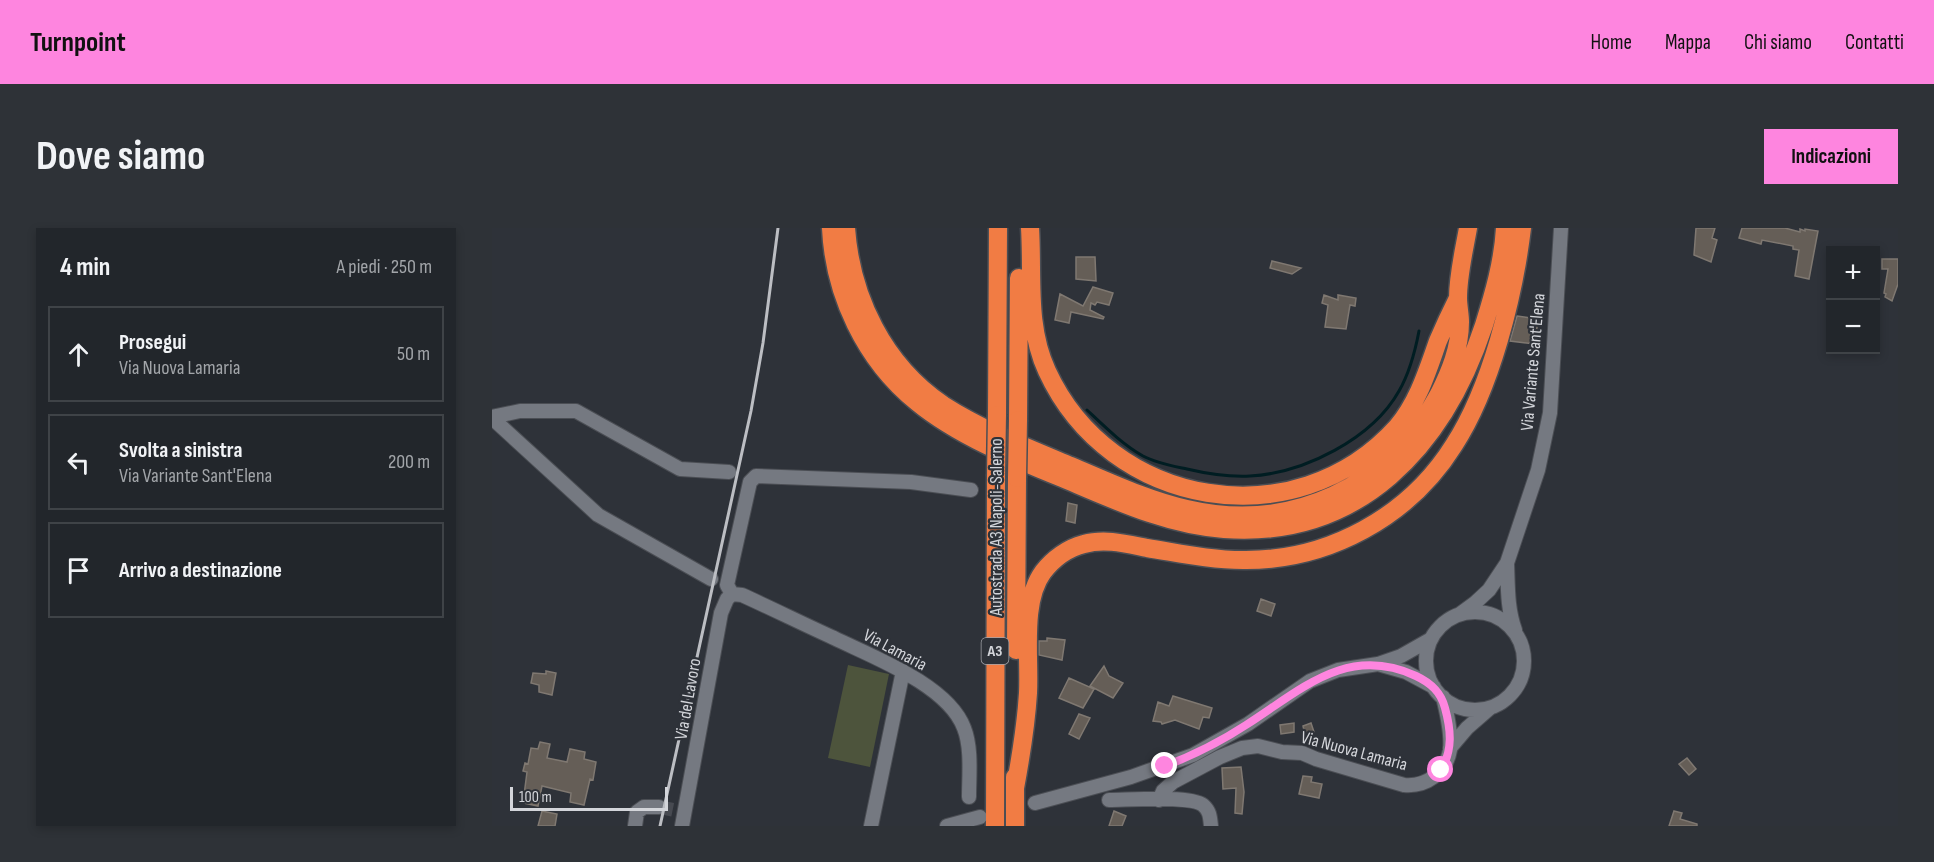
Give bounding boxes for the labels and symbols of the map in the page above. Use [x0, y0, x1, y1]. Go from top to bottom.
street label: Via Variante Sant'Elena [1517, 292, 1549, 432]
street label: Autostrada A3 Napoli-Salerno [986, 438, 1007, 617]
street label: Via Lamaria [860, 625, 930, 675]
road number: A3 [982, 638, 1008, 664]
street label: Via del Lavoro [671, 657, 705, 741]
street label: Via Nuova Lamaria [1299, 727, 1410, 775]
route end [1151, 752, 1177, 778]
route start [1427, 756, 1453, 782]
scale bar [510, 784, 668, 812]

